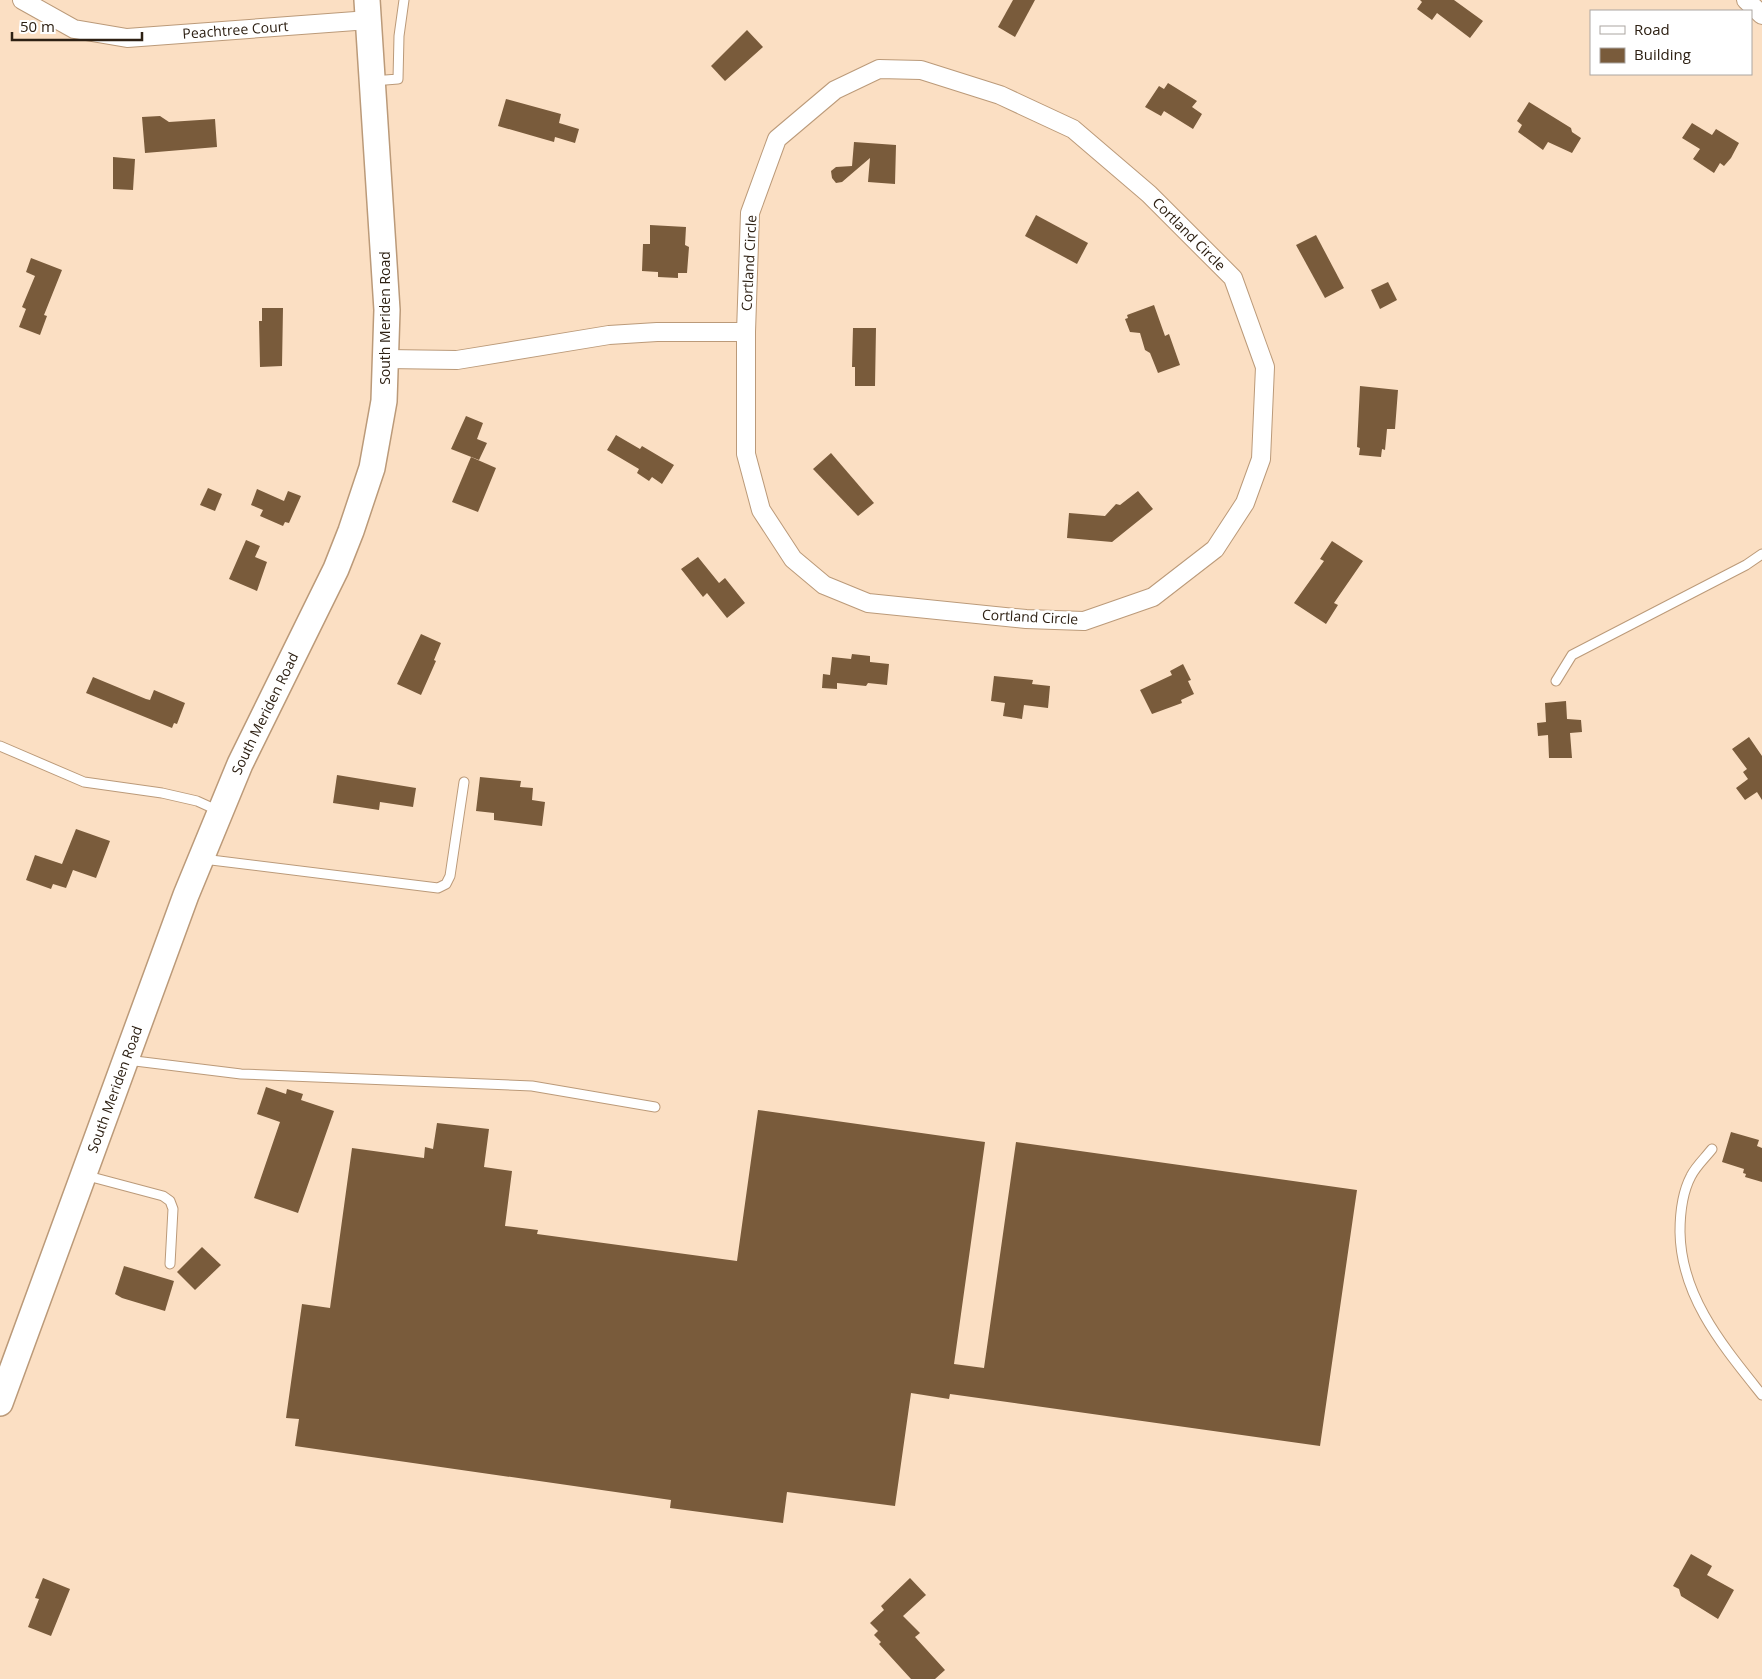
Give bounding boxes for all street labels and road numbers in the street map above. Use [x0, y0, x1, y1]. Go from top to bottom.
street label: Peachtree Court [182, 16, 289, 43]
street label: Cortland Circle [1149, 193, 1230, 274]
street label: Cortland Circle [736, 214, 761, 312]
street label: South Meriden Road [375, 251, 394, 385]
street label: Cortland Circle [981, 604, 1079, 629]
street label: South Meriden Road [227, 649, 303, 777]
street label: South Meriden Road [82, 1023, 146, 1155]

